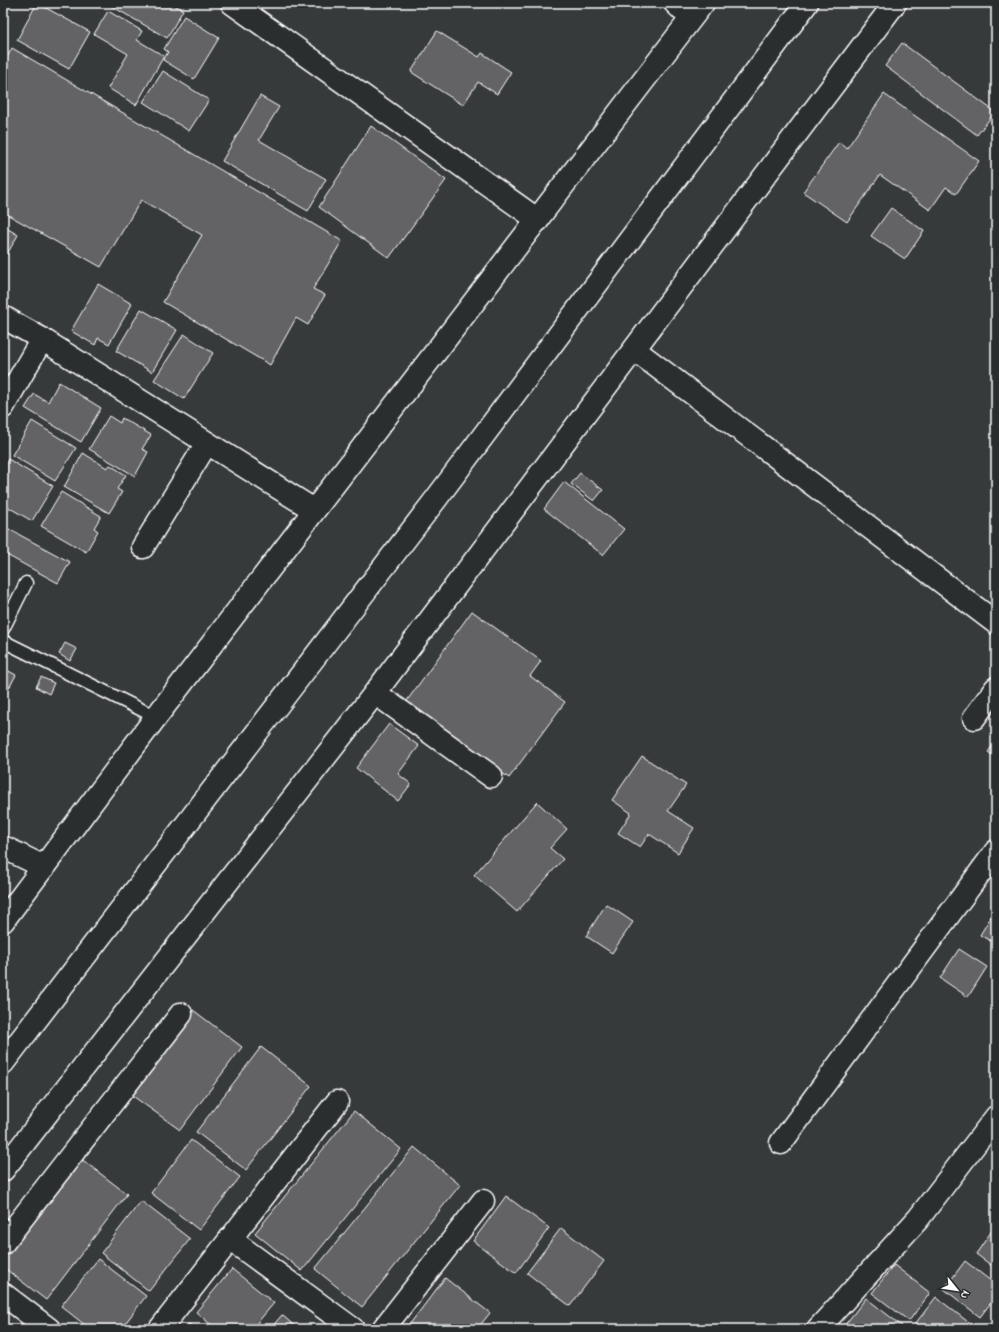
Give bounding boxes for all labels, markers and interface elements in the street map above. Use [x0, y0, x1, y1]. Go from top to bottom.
north arrow [937, 1270, 977, 1310]
text: N [956, 1287, 974, 1302]

